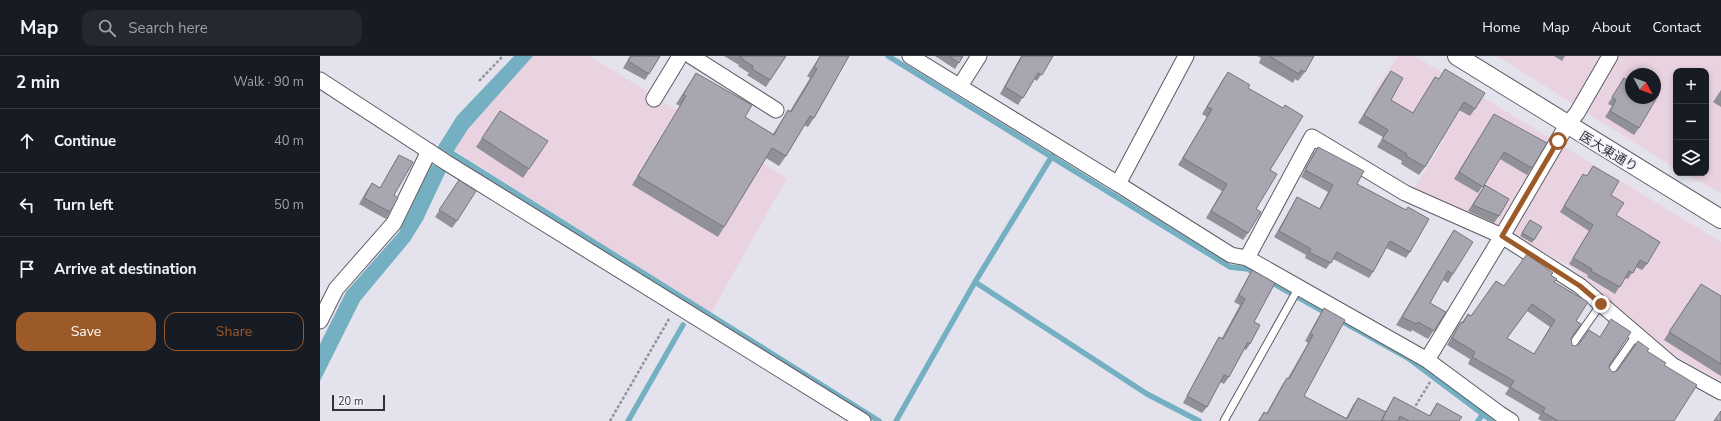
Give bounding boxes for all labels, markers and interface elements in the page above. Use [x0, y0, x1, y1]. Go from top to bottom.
search box [82, 10, 362, 46]
text: Map [20, 15, 58, 41]
icon: search [96, 17, 118, 39]
text: Search here [128, 18, 208, 38]
text: Home [1482, 18, 1520, 37]
text: Map [1542, 18, 1570, 37]
text: About [1592, 18, 1631, 37]
text: Contact [1653, 18, 1701, 37]
north arrow [1625, 68, 1661, 104]
map controls [1673, 68, 1709, 176]
button: + [1673, 68, 1709, 104]
text: 2 min [16, 71, 60, 94]
text: Walk · 90 m [233, 73, 304, 91]
button: − [1673, 104, 1709, 140]
street label: 医大東通り [1576, 127, 1641, 176]
icon: ahead [16, 130, 38, 152]
text: Continue [54, 131, 116, 151]
text: 40 m [274, 132, 304, 150]
route start [1549, 132, 1567, 150]
button: layers [1673, 140, 1709, 176]
icon: left [16, 194, 38, 216]
text: Turn left [54, 195, 113, 215]
text: 50 m [274, 196, 304, 214]
icon: arrive [16, 258, 38, 280]
text: Arrive at destination [54, 259, 197, 279]
route end [1592, 295, 1610, 313]
button: Save [16, 312, 156, 351]
button: Share [164, 312, 304, 351]
scale bar [332, 393, 385, 412]
text: 20 m [338, 394, 363, 409]

